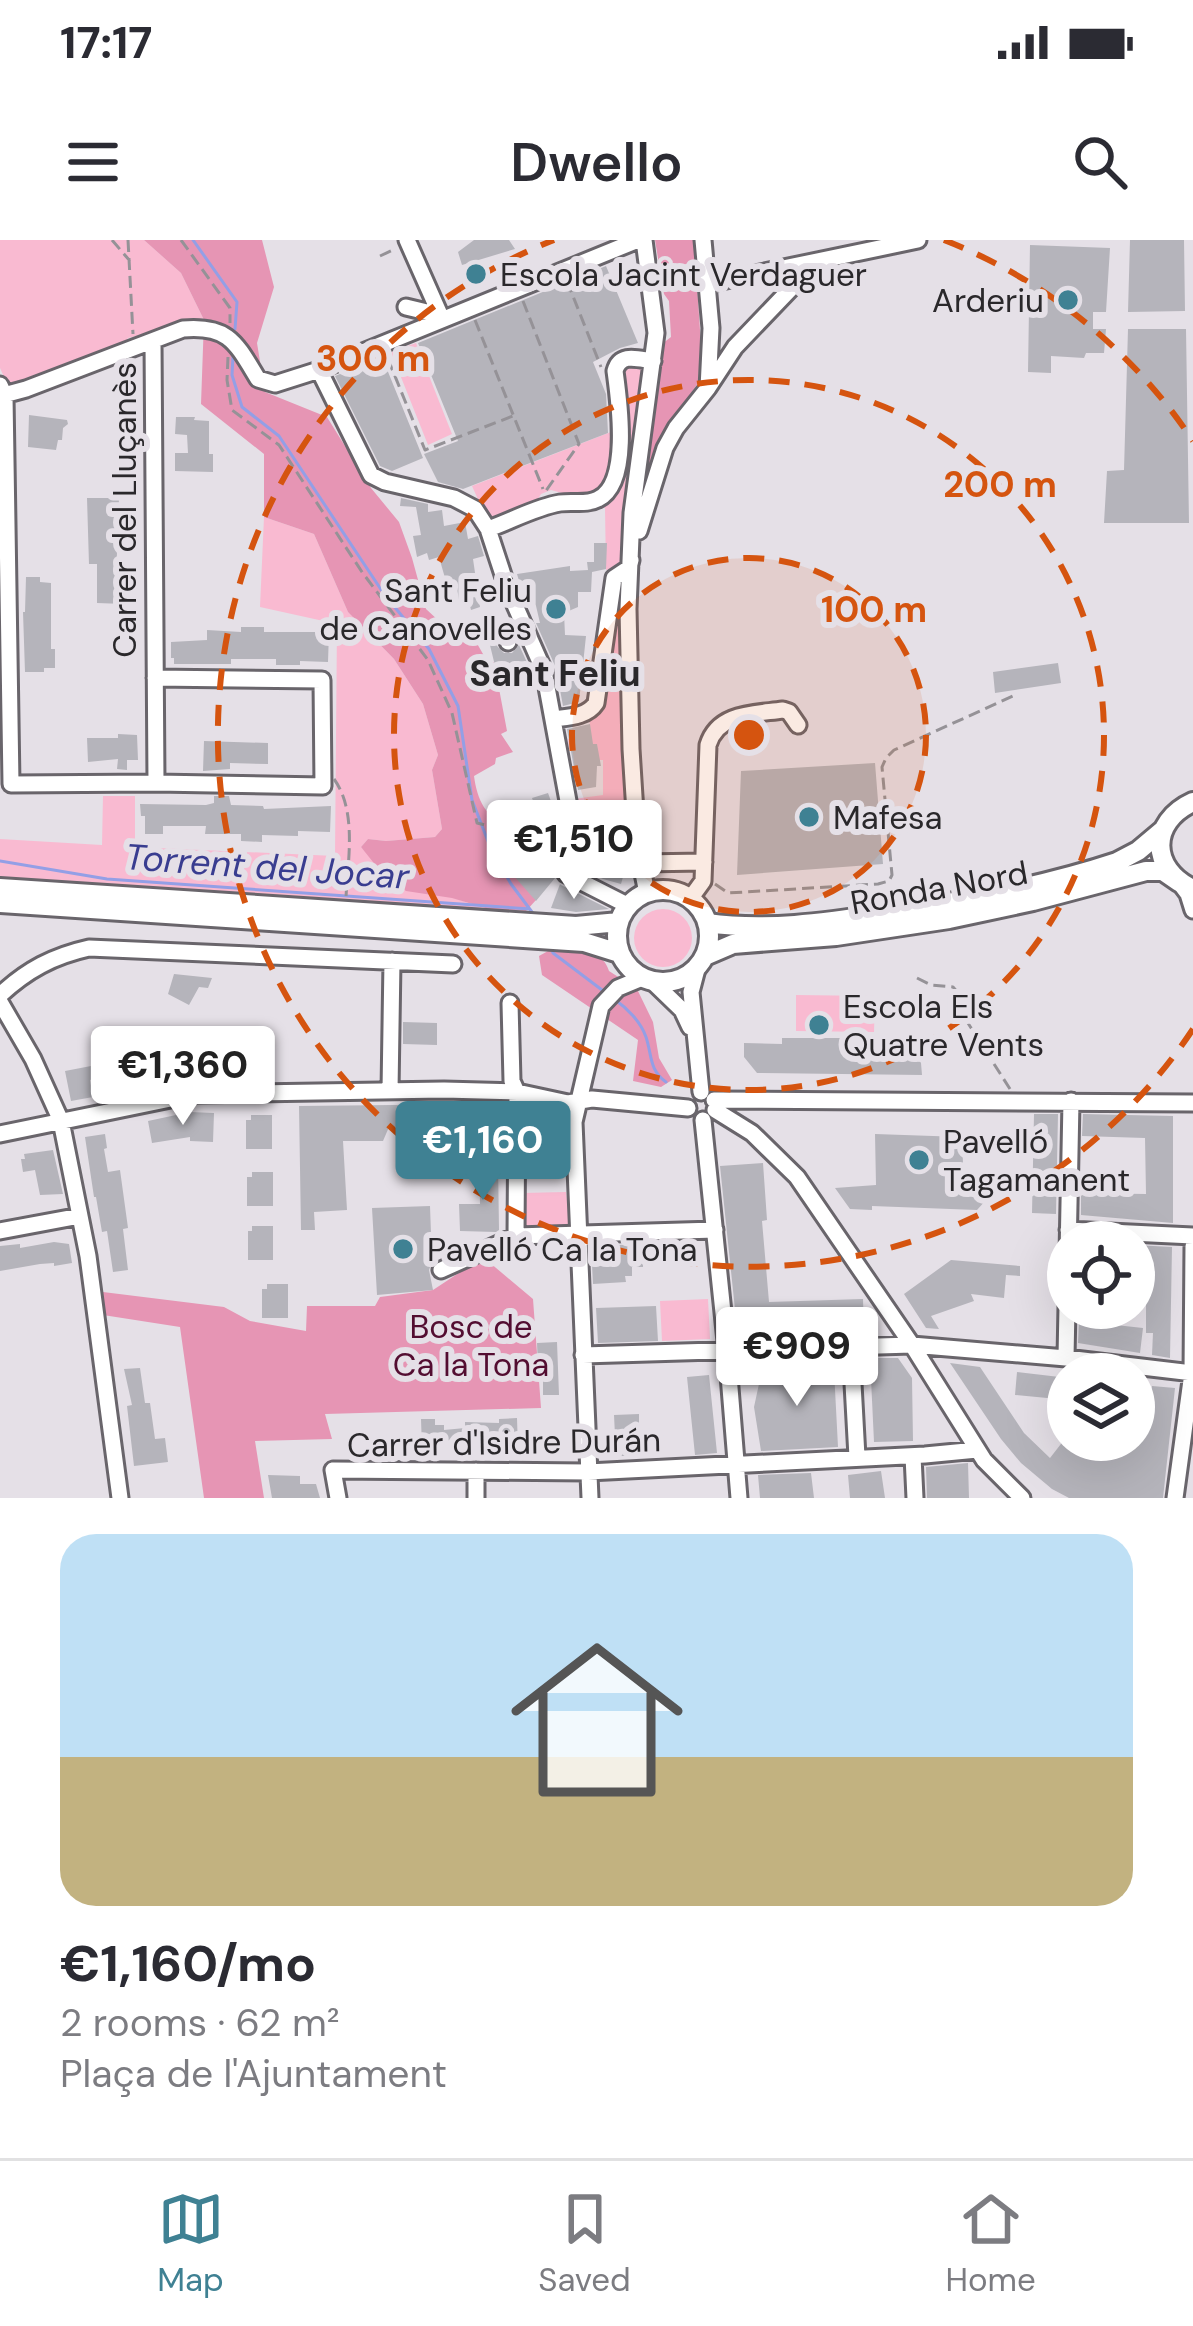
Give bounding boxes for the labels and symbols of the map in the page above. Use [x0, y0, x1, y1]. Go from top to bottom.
place label: Escola Jacint Verdaguer [500, 253, 867, 296]
marker: Escola Jacint Verdaguer [463, 261, 489, 287]
place label: Arderiu [932, 279, 1044, 322]
marker: Arderiu [1055, 287, 1081, 313]
text: 300 m [316, 335, 430, 382]
street label: Carrer del Lluçanès [103, 362, 146, 658]
text: 200 m [943, 461, 1057, 508]
place label: Sant Feliu de Canovelles [319, 569, 532, 650]
text: 100 m [821, 586, 927, 633]
marker: Sant Feliu de Canovelles [543, 596, 569, 622]
district label: Sant Feliu [469, 650, 641, 697]
centre of rings [728, 714, 770, 756]
place label: Mafesa [833, 796, 943, 839]
pin: €1,510 [476, 800, 672, 902]
marker: Mafesa [796, 804, 822, 830]
water label: Torrent del Jocar [123, 833, 412, 900]
street label: Ronda Nord [847, 851, 1031, 924]
place label: Escola Els Quatre Vents [843, 985, 1044, 1066]
marker: Escola Els Quatre Vents [806, 1012, 832, 1038]
pin: €1,360 [85, 1026, 281, 1128]
pin: €1,160 [385, 1101, 581, 1203]
place label: Pavelló Tagamanent [943, 1120, 1130, 1201]
marker: Pavelló Tagamanent [906, 1147, 932, 1173]
place label: Pavelló Ca la Tona [427, 1228, 698, 1271]
marker: Pavelló Ca la Tona [390, 1236, 416, 1262]
park label: Bosc de Ca la Tona [393, 1305, 549, 1386]
pin: €909 [726, 1307, 868, 1409]
street label: Carrer d'Isidre Durán [347, 1418, 661, 1467]

